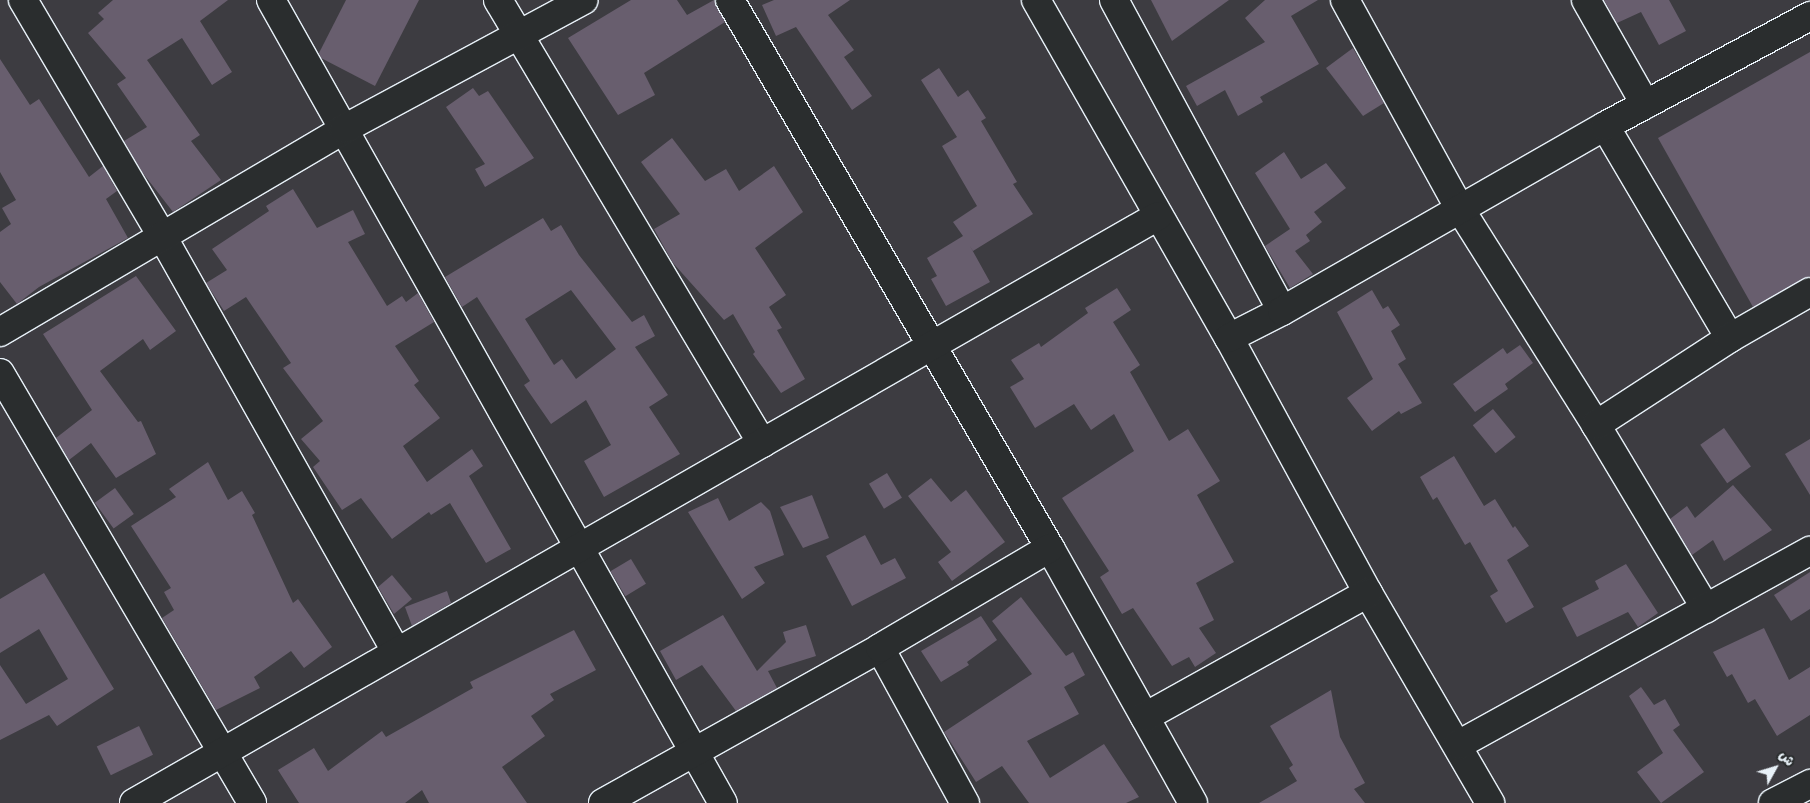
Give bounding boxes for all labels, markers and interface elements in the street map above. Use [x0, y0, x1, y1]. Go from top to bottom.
north arrow [1750, 743, 1800, 793]
text: ش [1776, 747, 1798, 770]

